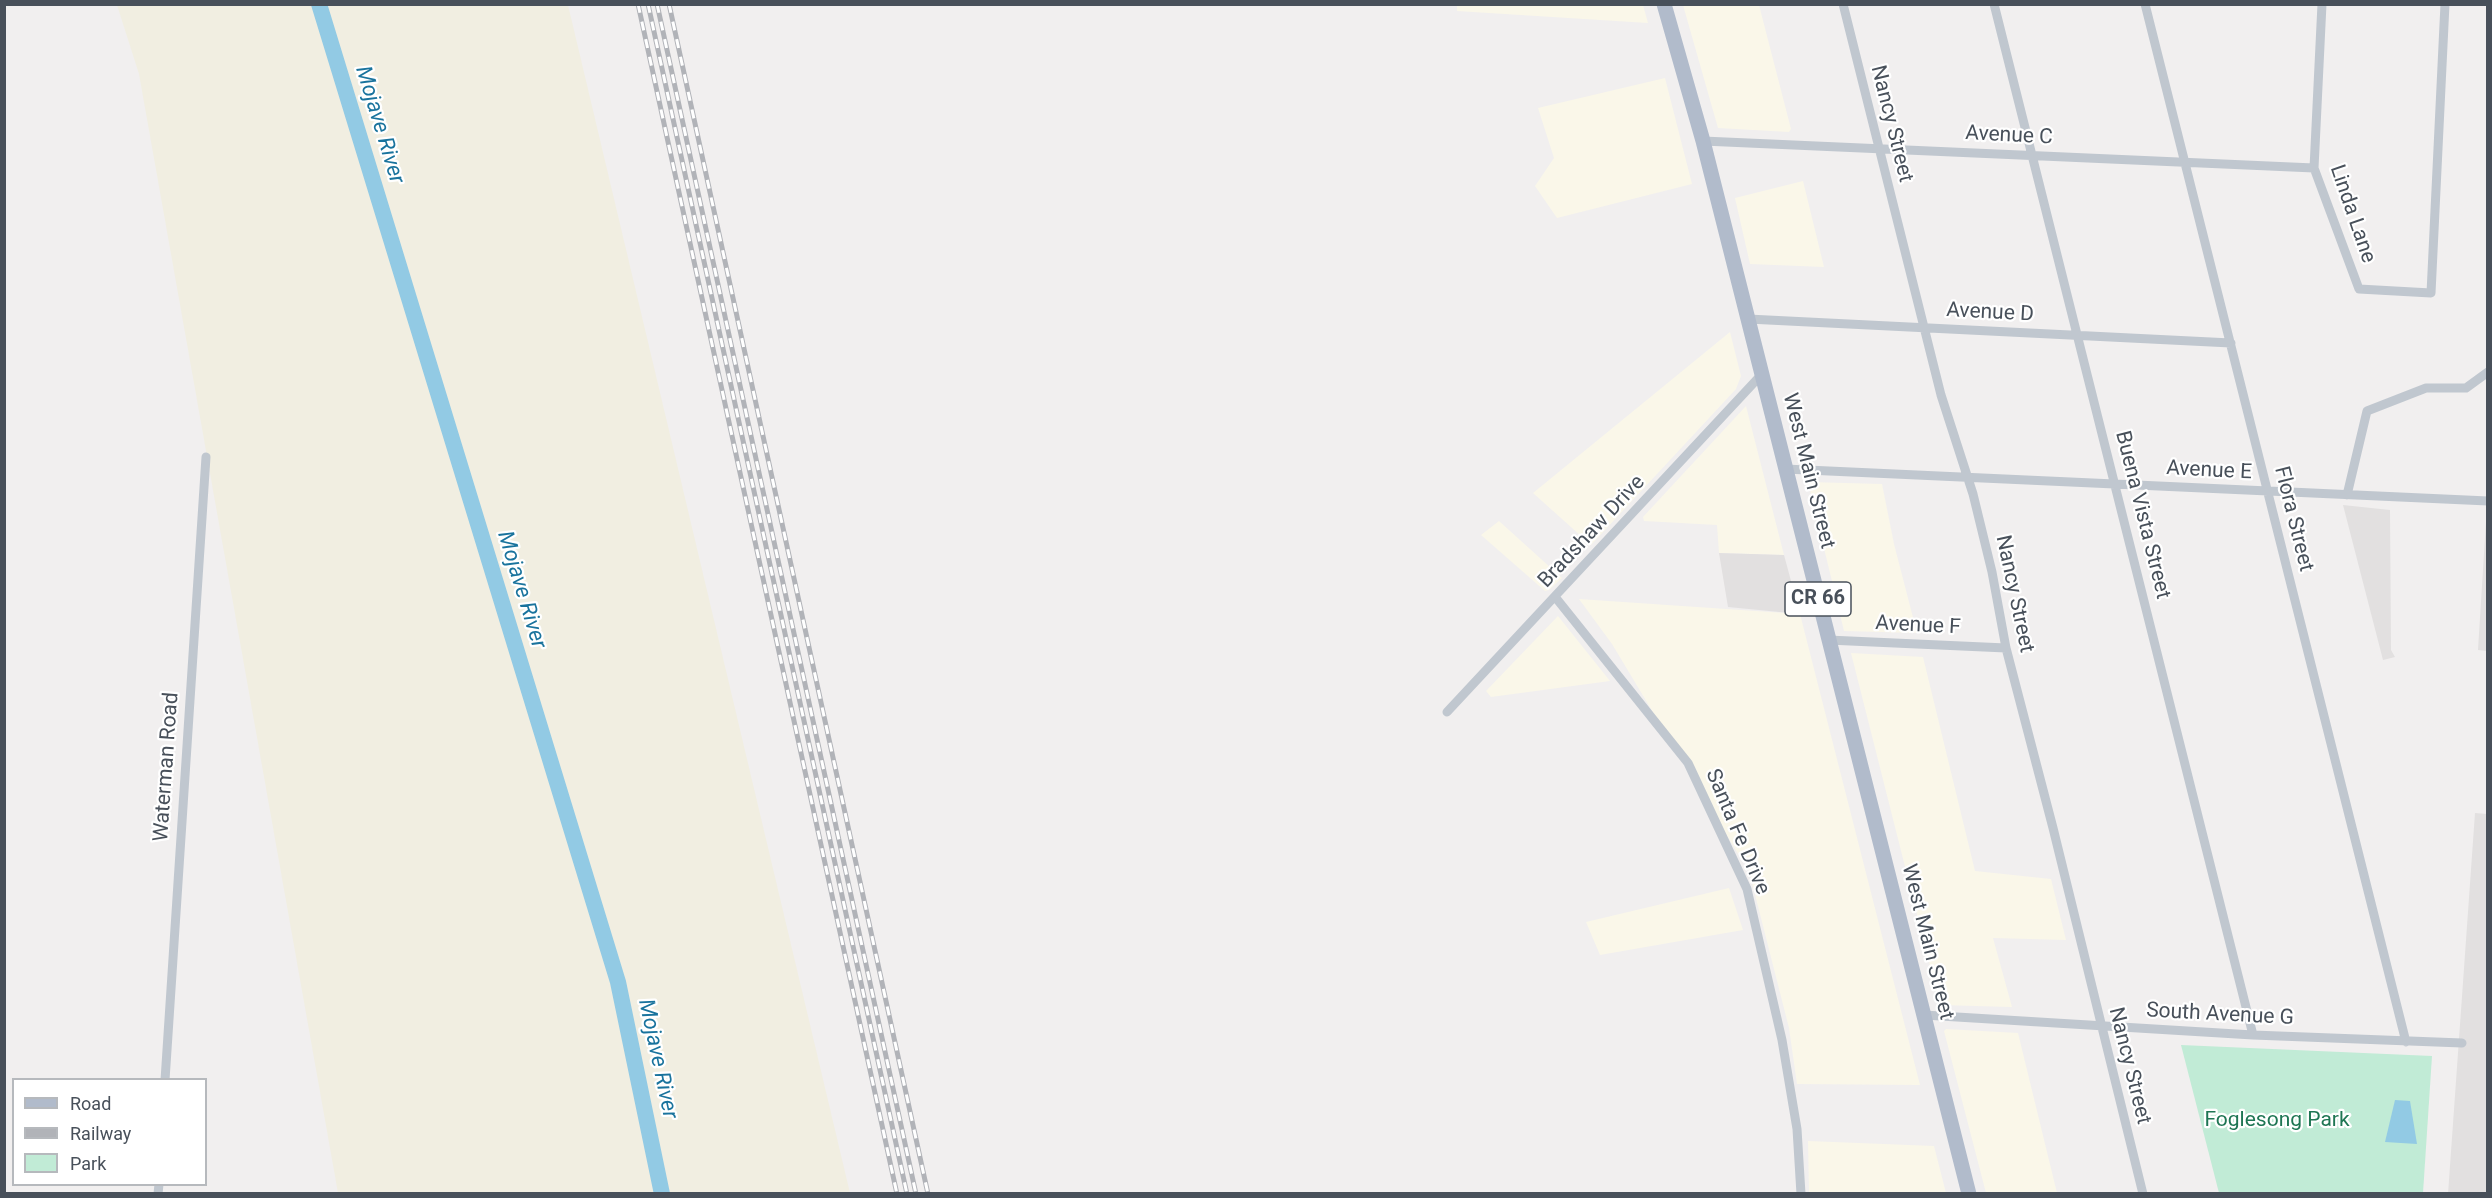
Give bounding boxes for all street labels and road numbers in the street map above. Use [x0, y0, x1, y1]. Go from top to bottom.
street label: Nancy Street [1864, 63, 1918, 185]
street label: Avenue C [1965, 121, 2053, 151]
street label: Linda Lane [2323, 162, 2381, 266]
street label: Avenue D [1946, 298, 2034, 328]
street label: West Main Street [1776, 391, 1840, 551]
street label: Buena Vista Street [2109, 428, 2175, 602]
street label: Avenue E [2165, 456, 2253, 486]
street label: Flora Street [2268, 464, 2318, 574]
street label: Bradshaw Drive [1533, 470, 1651, 594]
street label: Nancy Street [1989, 533, 2039, 655]
road number: CR 66 [1785, 582, 1851, 616]
street label: Avenue F [1875, 611, 1961, 641]
street label: Waterman Road [149, 691, 185, 843]
street label: Santa Fe Drive [1699, 765, 1775, 899]
street label: West Main Street [1895, 862, 1959, 1022]
street label: South Avenue G [2146, 999, 2294, 1031]
street label: Nancy Street [2102, 1005, 2156, 1127]

